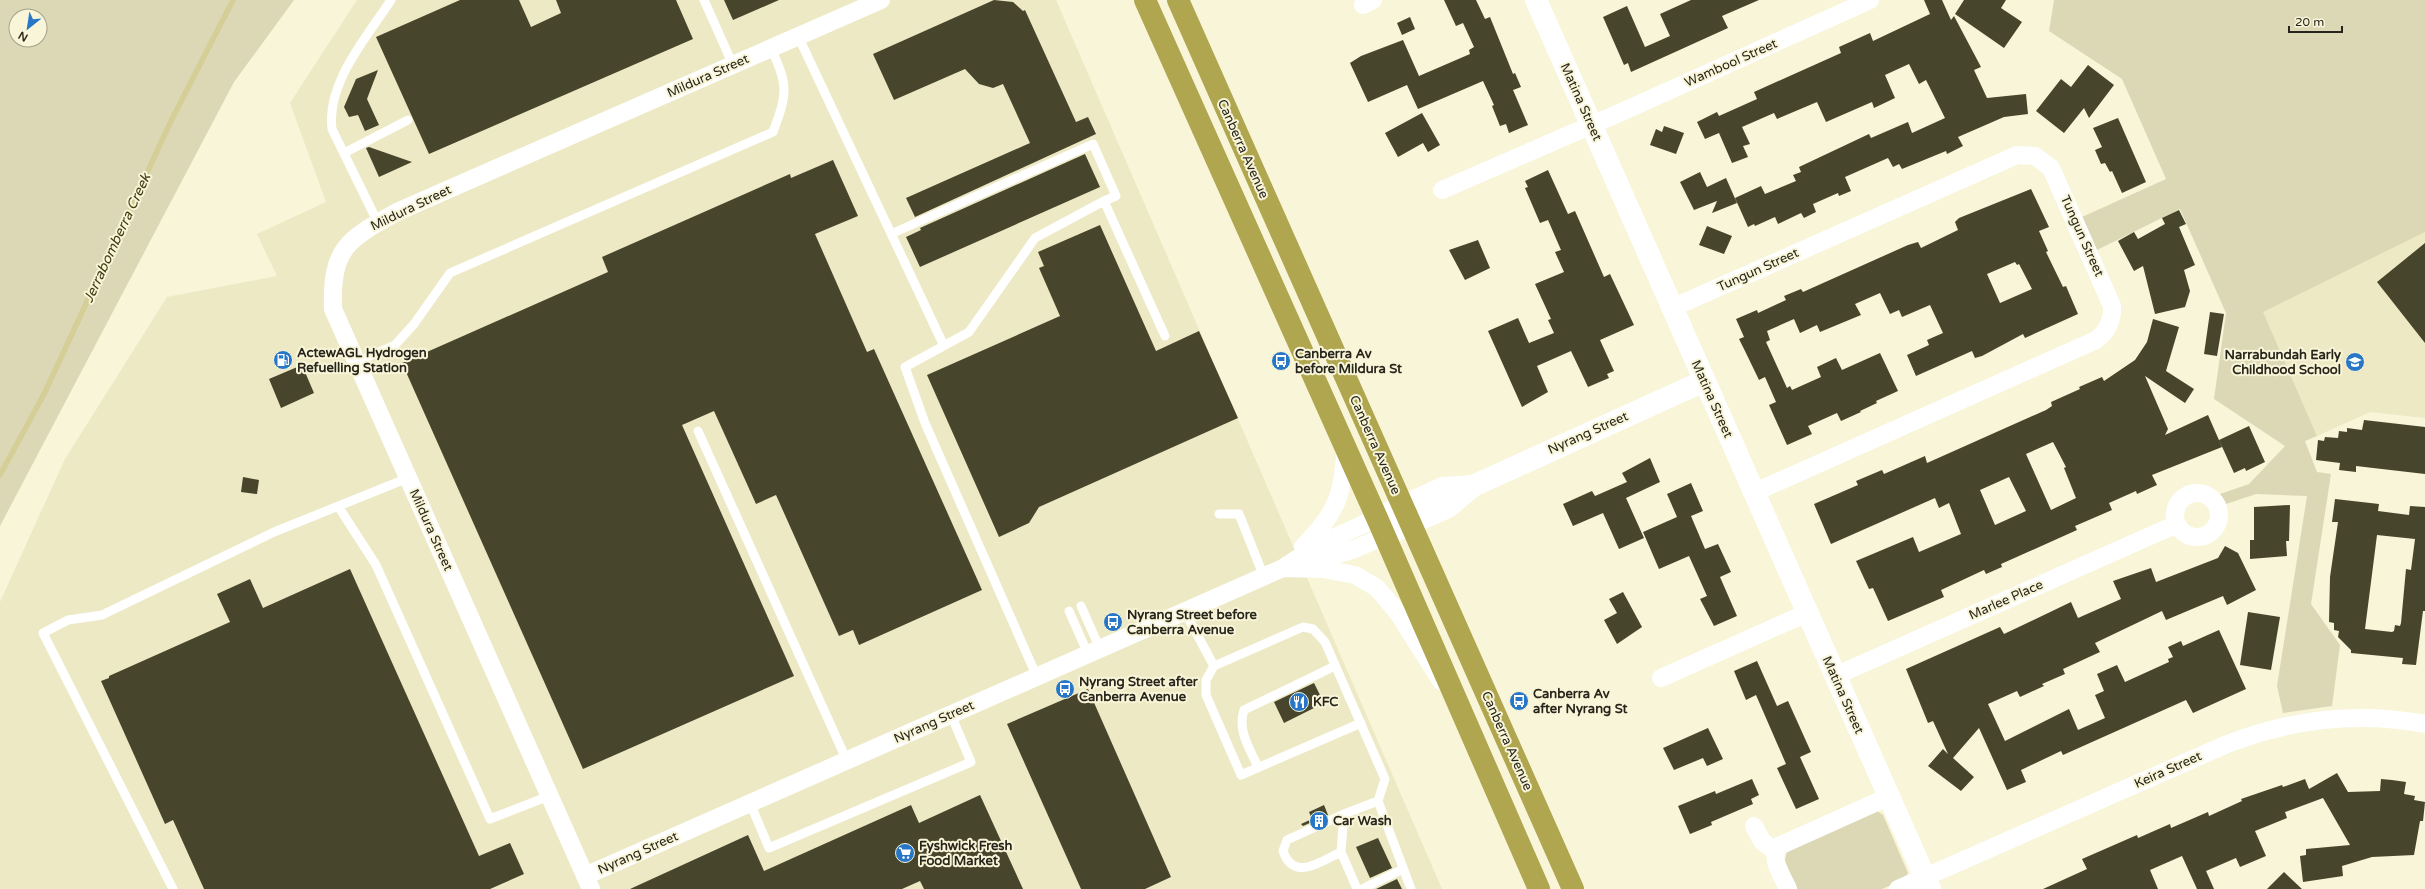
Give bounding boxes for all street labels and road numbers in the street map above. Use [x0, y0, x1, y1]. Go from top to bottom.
street label: Wambool Street [1682, 35, 1780, 91]
street label: Mildura Street [665, 51, 751, 101]
street label: Matina Street [1557, 61, 1605, 144]
street label: Canberra Avenue [1214, 97, 1272, 201]
street label: Mildura Street [368, 182, 454, 234]
street label: Tungun Street [2057, 193, 2107, 279]
street label: Tungun Street [1715, 245, 1801, 295]
street label: Matina Street [1688, 358, 1736, 441]
street label: Canberra Avenue [1346, 393, 1404, 497]
street label: Nyrang Street [1545, 408, 1631, 458]
street label: Mildura Street [406, 487, 456, 573]
street label: Marlee Place [1966, 576, 2046, 624]
street label: Matina Street [1819, 654, 1867, 737]
street label: Canberra Avenue [1478, 689, 1536, 793]
street label: Nyrang Street [891, 697, 977, 747]
street label: Keira Street [2132, 748, 2204, 792]
street label: Nyrang Street [595, 828, 681, 878]

